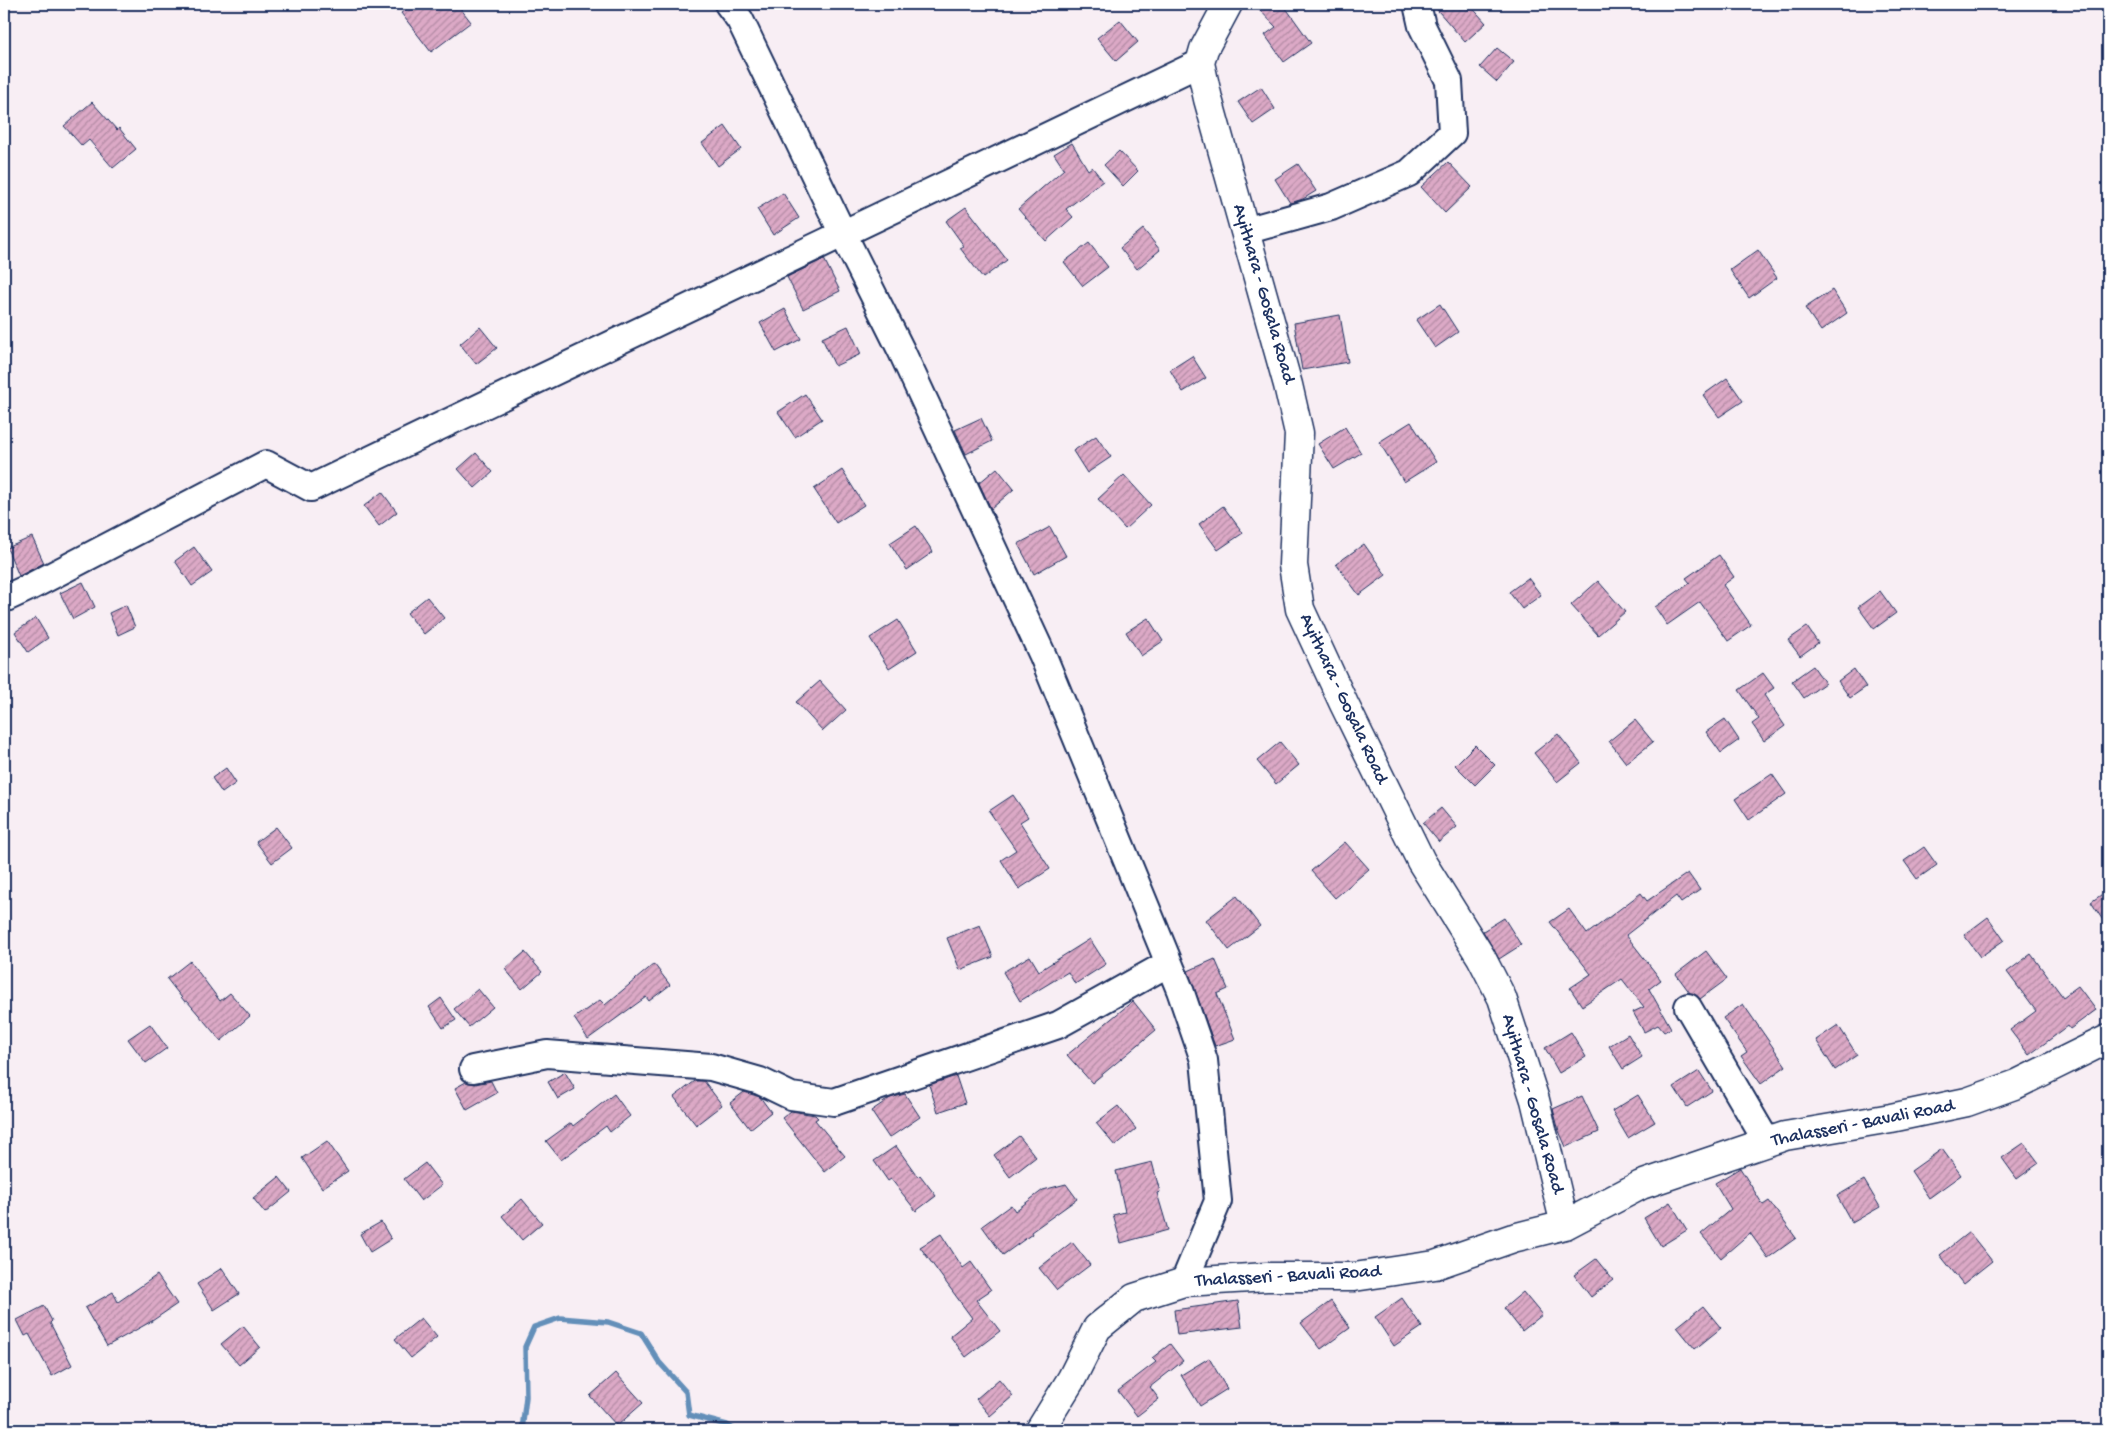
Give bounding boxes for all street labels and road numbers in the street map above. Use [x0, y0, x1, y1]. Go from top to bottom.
street label: Ayithara - Gosala Road [1226, 202, 1300, 388]
street label: Ayithara - Gosala Road [1293, 610, 1393, 790]
street label: Ayithara - Gosala Road [1495, 1012, 1569, 1198]
street label: Thalasseri - Bavali Road [1769, 1095, 1958, 1153]
street label: Thalasseri - Bavali Road [1194, 1261, 1383, 1293]

